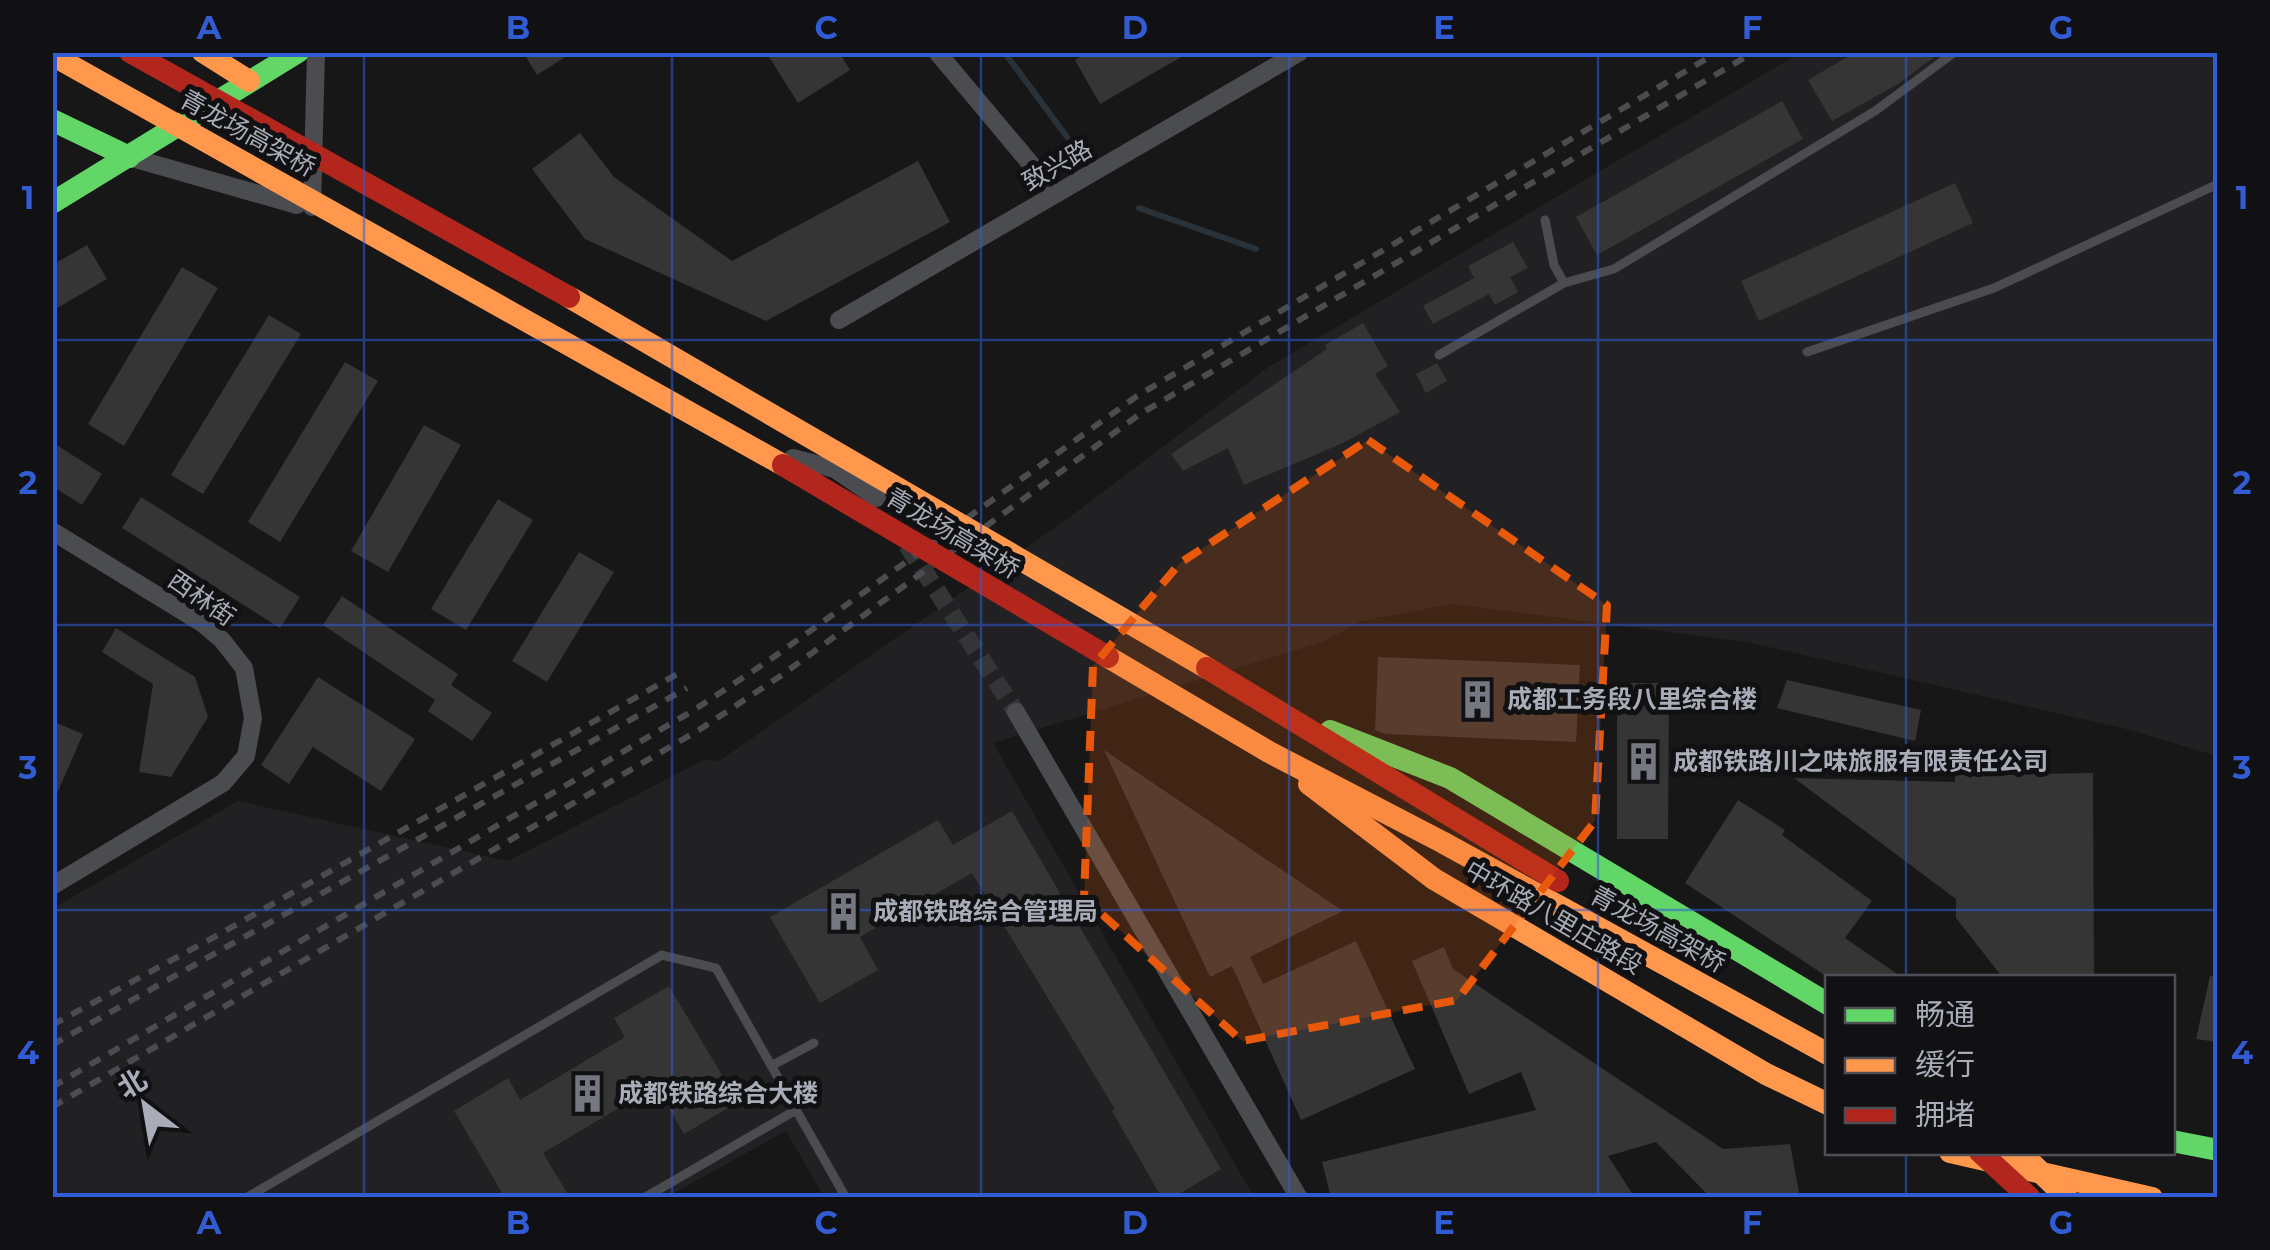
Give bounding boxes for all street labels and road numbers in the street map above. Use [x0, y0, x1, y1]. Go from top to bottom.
street label: 青龙场高架桥 [175, 84, 321, 182]
street label: 致兴路 [1017, 133, 1097, 197]
street label: 青龙场高架桥 [881, 482, 1025, 584]
street label: 西林街 [163, 564, 241, 632]
street label: 中环路八里庄路段 [1460, 854, 1648, 980]
street label: 青龙场高架桥 [1585, 880, 1731, 978]

